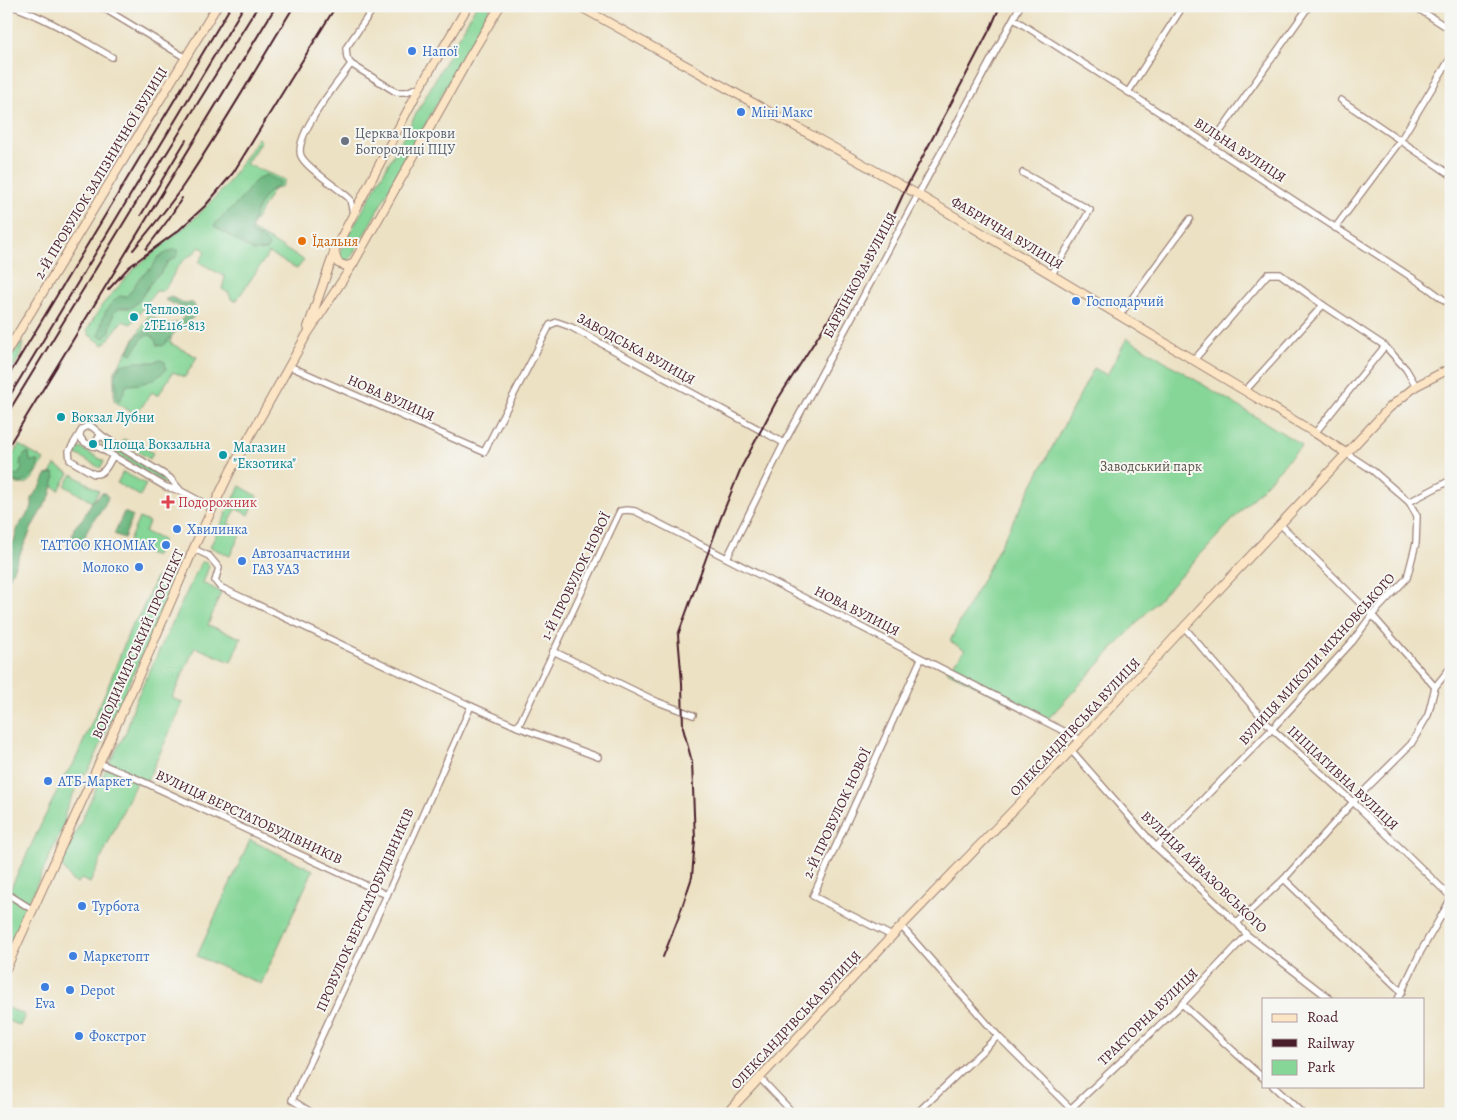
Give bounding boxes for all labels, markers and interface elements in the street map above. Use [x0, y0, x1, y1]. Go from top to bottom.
place label: Напої [422, 42, 458, 61]
marker: Напої [406, 45, 418, 57]
street label: 2-Й ПРОВУЛОК ЗАЛІЗНИЧНОЇ ВУЛИЦІ [30, 63, 172, 283]
place label: Міні Макс [751, 103, 813, 122]
marker: Міні Макс [735, 106, 747, 118]
street label: ВІЛЬНА ВУЛИЦЯ [1191, 113, 1289, 187]
place label: Церква Покрови Богородиці ПЦУ [355, 124, 455, 159]
marker: Церква Покрови Богородиці ПЦУ [339, 135, 351, 147]
street label: ФАБРИЧНА ВУЛИЦЯ [947, 192, 1067, 274]
street label: БАРВІНКОВА ВУЛИЦЯ [819, 209, 901, 341]
place label: Їдальня [312, 232, 359, 251]
marker: Їдальня [296, 235, 308, 247]
place label: Господарчий [1086, 292, 1164, 311]
marker: Господарчий [1070, 295, 1082, 307]
place label: Тепловоз 2ТЕ116-813 [144, 300, 206, 335]
street label: ЗАВОДСЬКА ВУЛИЦЯ [574, 309, 698, 389]
marker: Тепловоз 2ТЕ116-813 [128, 311, 140, 323]
street label: НОВА ВУЛИЦЯ [344, 370, 438, 426]
place label: Вокзал Лубни [71, 408, 155, 427]
marker: Вокзал Лубни [55, 411, 67, 423]
place label: Площа Вокзальна [103, 435, 211, 454]
marker: Площа Вокзальна [87, 438, 99, 450]
place label: Магазин "Екзотика" [233, 438, 296, 473]
marker: Магазин "Екзотика" [217, 449, 229, 461]
park label: Заводський парк [1100, 457, 1202, 476]
place label: Подорожник [178, 493, 257, 512]
marker: Подорожник [162, 496, 174, 508]
street label: 1-Й ПРОВУЛОК НОВОЇ [537, 509, 615, 643]
place label: Хвилинка [187, 520, 248, 539]
marker: Хвилинка [171, 523, 183, 535]
place label: TATTOO KHOMIAK [41, 536, 156, 555]
marker: TATTOO KHOMIAK [160, 539, 172, 551]
place label: Автозапчастини ГАЗ УАЗ [251, 544, 350, 579]
street label: ВОЛОДИМИРСЬКИЙ ПРОСПЕКТ [87, 546, 189, 742]
marker: Автозапчастини ГАЗ УАЗ [236, 555, 248, 567]
place label: Молоко [82, 558, 129, 577]
marker: Молоко [133, 561, 145, 573]
street label: ВУЛИЦЯ МИКОЛИ МІХНОВСЬКОГО [1235, 569, 1400, 749]
street label: НОВА ВУЛИЦЯ [811, 581, 903, 641]
street label: ОЛЕКСАНДРІВСЬКА ВУЛИЦЯ [1006, 654, 1144, 800]
street label: ІНІЦІАТИВНА ВУЛИЦЯ [1283, 721, 1403, 835]
street label: 2-Й ПРОВУЛОК НОВОЇ [798, 745, 876, 881]
street label: ВУЛИЦЯ ВЕРСТАТОБУДІВНИКІВ [153, 765, 345, 869]
place label: АТБ-Маркет [57, 772, 132, 791]
marker: АТБ-Маркет [42, 775, 54, 787]
street label: ПРОВУЛОК ВЕРСТАТОБУДІВНИКІВ [311, 805, 419, 1015]
street label: ВУЛИЦЯ АЙВАЗОВСЬКОГО [1137, 807, 1271, 938]
place label: Турбота [92, 897, 140, 916]
marker: Турбота [76, 900, 88, 912]
place label: Маркетопт [83, 947, 149, 966]
street label: ОЛЕКСАНДРІВСЬКА ВУЛИЦЯ [727, 947, 865, 1093]
marker: Маркетопт [67, 950, 79, 962]
street label: ТРАКТОРНА ВУЛИЦЯ [1094, 964, 1202, 1070]
marker: Eva [39, 981, 51, 993]
place label: Depot [80, 981, 115, 1000]
marker: Depot [64, 984, 76, 996]
place label: Eva [35, 994, 56, 1013]
legend [1262, 998, 1424, 1088]
text: Road [1307, 1007, 1339, 1027]
place label: Фокстрот [89, 1027, 146, 1046]
marker: Фокстрот [73, 1030, 85, 1042]
text: Railway [1307, 1033, 1355, 1053]
text: Park [1307, 1057, 1336, 1077]

